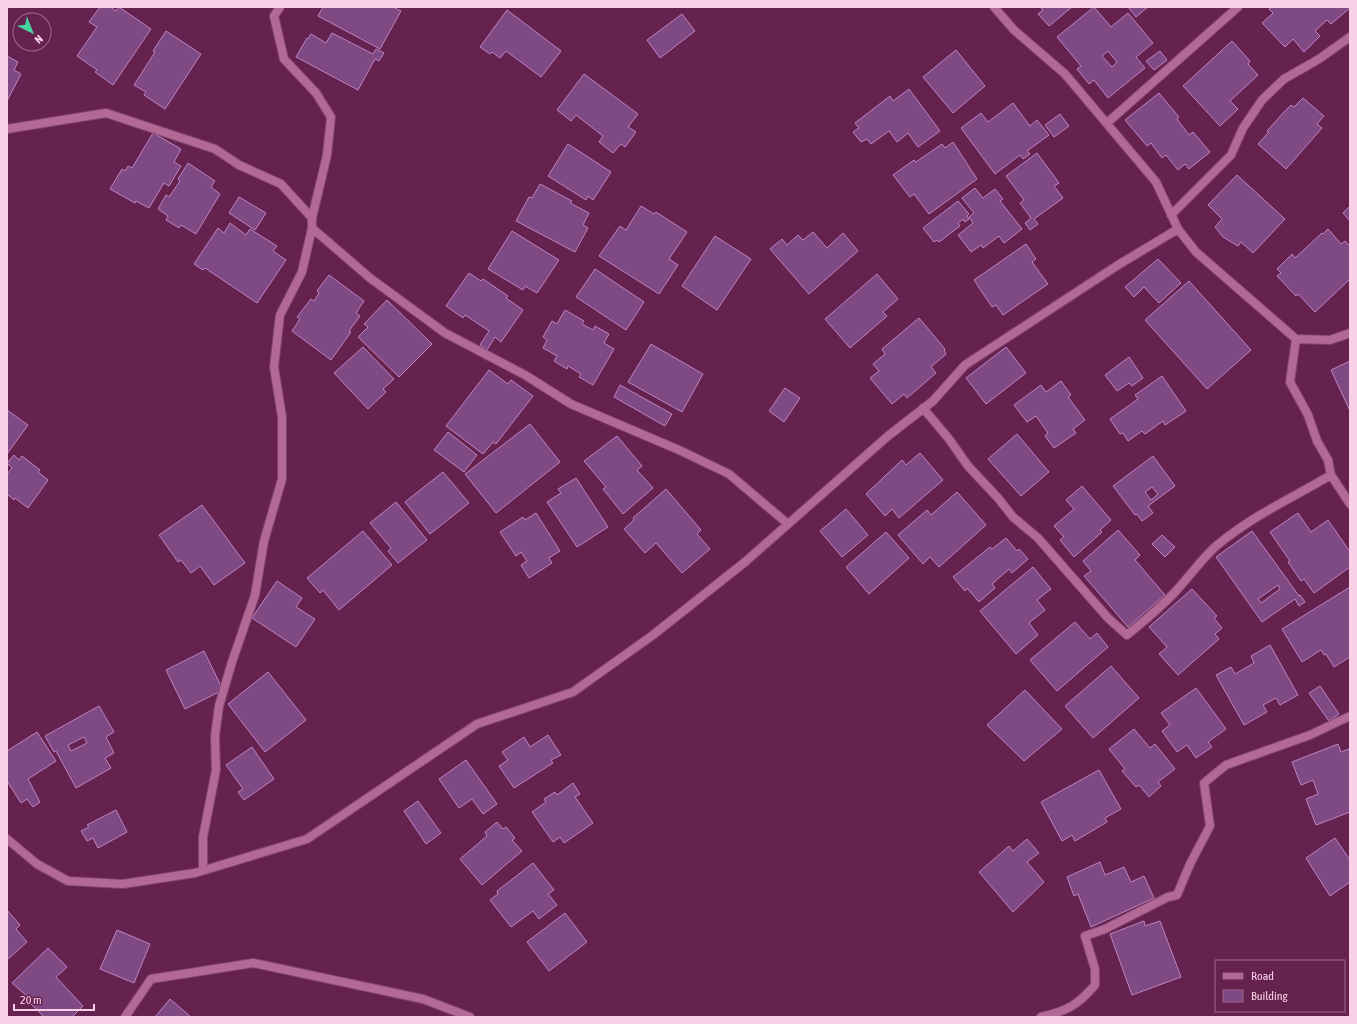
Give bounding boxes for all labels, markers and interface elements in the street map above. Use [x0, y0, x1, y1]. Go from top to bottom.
north arrow [12, 12, 52, 52]
text: N [32, 33, 45, 46]
legend [1215, 960, 1345, 1012]
text: Road [1251, 969, 1274, 983]
scale bar [14, 986, 94, 1012]
text: Building [1251, 989, 1289, 1003]
text: 20 m [20, 993, 42, 1007]

